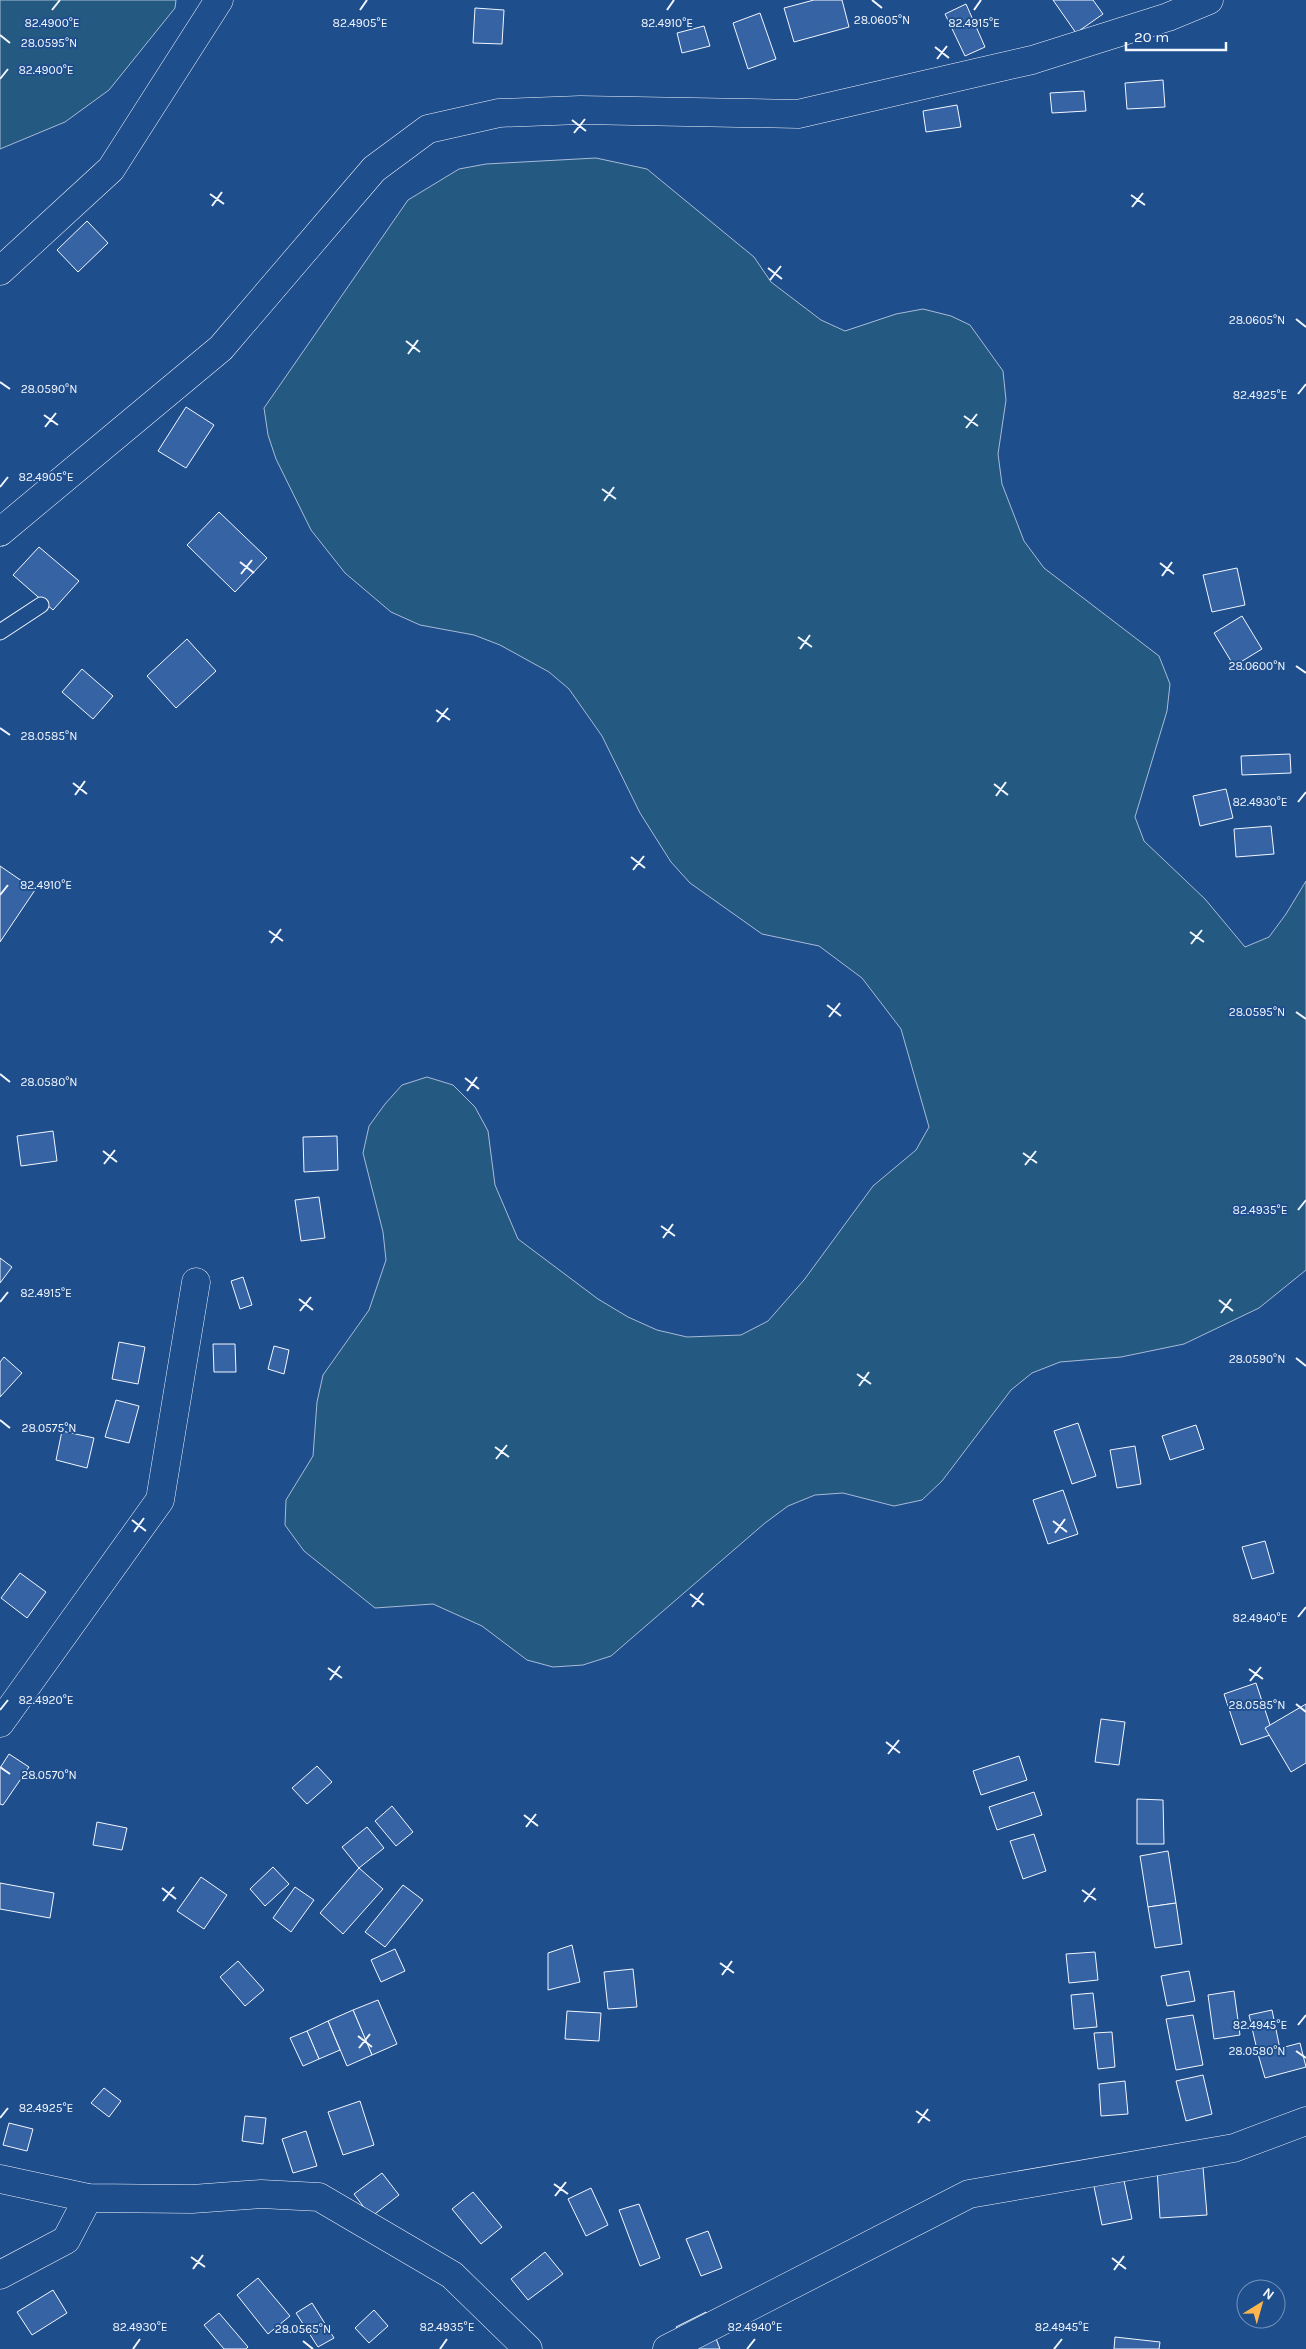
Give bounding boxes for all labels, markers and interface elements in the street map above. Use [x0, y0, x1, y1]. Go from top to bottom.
text: 28.0605°N [854, 13, 910, 27]
text: 82.4900°E [24, 16, 80, 30]
text: 82.4905°E [333, 16, 387, 30]
text: 82.4910°E [641, 16, 693, 30]
text: 82.4915°E [948, 16, 1000, 30]
scale bar [1126, 20, 1226, 52]
text: 20 m [1134, 28, 1169, 46]
text: 28.0595°N [21, 36, 77, 50]
text: 82.4900°E [18, 63, 74, 77]
text: 28.0605°N [1229, 313, 1285, 327]
text: 28.0590°N [21, 382, 77, 396]
text: 82.4925°E [1233, 388, 1287, 402]
text: 82.4905°E [19, 470, 73, 484]
text: 28.0600°N [1228, 659, 1286, 673]
text: 28.0585°N [21, 729, 77, 743]
text: 82.4930°E [1232, 795, 1288, 809]
text: 82.4910°E [20, 878, 72, 892]
text: 28.0595°N [1229, 1005, 1285, 1019]
text: 28.0580°N [20, 1075, 78, 1089]
text: 82.4935°E [1233, 1203, 1287, 1217]
text: 82.4915°E [20, 1286, 72, 1300]
text: 28.0590°N [1229, 1352, 1285, 1366]
text: 28.0575°N [21, 1421, 77, 1435]
text: 82.4940°E [1233, 1611, 1287, 1625]
text: 82.4920°E [18, 1693, 74, 1707]
text: 28.0585°N [1229, 1698, 1285, 1712]
text: 28.0570°N [21, 1768, 77, 1782]
text: 82.4945°E [1233, 2018, 1287, 2032]
text: 28.0580°N [1228, 2044, 1286, 2058]
text: 82.4925°E [19, 2101, 73, 2115]
north arrow [1236, 2279, 1286, 2329]
text: N [1259, 2284, 1278, 2304]
text: 82.4930°E [112, 2320, 168, 2334]
text: 82.4935°E [420, 2320, 474, 2334]
text: 82.4940°E [728, 2320, 782, 2334]
text: 82.4945°E [1035, 2320, 1089, 2334]
text: 28.0565°N [275, 2322, 331, 2336]

